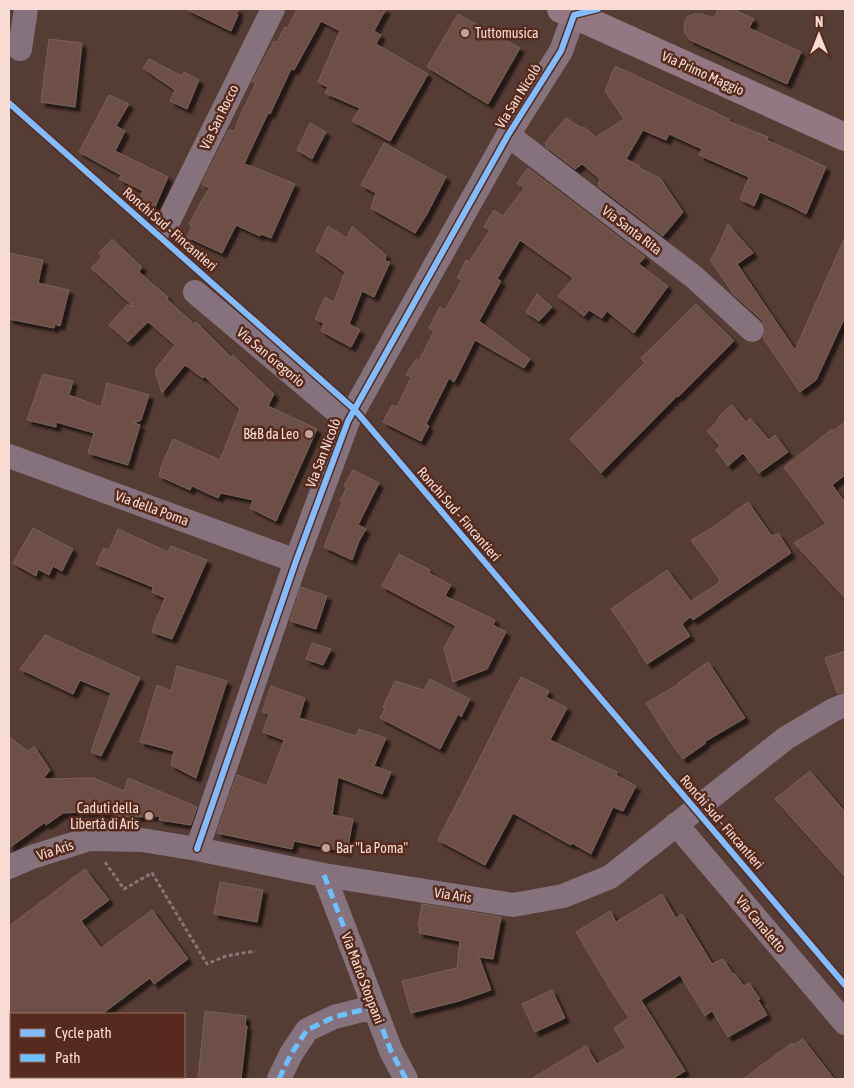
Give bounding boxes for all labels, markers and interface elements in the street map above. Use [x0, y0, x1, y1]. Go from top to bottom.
north arrow [794, 10, 844, 60]
text: N [815, 14, 823, 30]
place label: Tuttomusica [475, 25, 538, 41]
marker: Tuttomusica [459, 27, 471, 39]
street label: Via Primo Maggio [659, 48, 747, 98]
street label: Via San Nicolò [492, 61, 544, 131]
street label: Via San Rocco [196, 82, 242, 152]
street label: Ronchi Sud - Fincantieri [120, 184, 220, 274]
street label: Via Santa Rita [599, 202, 665, 258]
street label: Via San Gregorio [234, 324, 308, 390]
street label: Via San Nicolò [302, 416, 344, 490]
place label: B&B da Leo [243, 426, 299, 442]
marker: B&B da Leo [303, 428, 315, 440]
street label: Ronchi Sud - Fincantieri [414, 464, 504, 564]
street label: Via della Poma [113, 487, 191, 529]
street label: Ronchi Sud - Fincantieri [677, 772, 767, 872]
place label: Caduti della Libertà di Aris [70, 800, 139, 832]
marker: Caduti della Libertà di Aris [143, 810, 155, 822]
street label: Via Aris [35, 837, 75, 863]
place label: Bar "La Poma" [336, 840, 408, 856]
marker: Bar "La Poma" [320, 842, 332, 854]
street label: Via Aris [433, 884, 473, 906]
street label: Via Canaletto [733, 892, 789, 956]
street label: Via Mario Stoppani [338, 930, 388, 1026]
legend [10, 1013, 185, 1078]
text: Cycle path [55, 1024, 112, 1041]
text: Path [55, 1049, 81, 1066]

